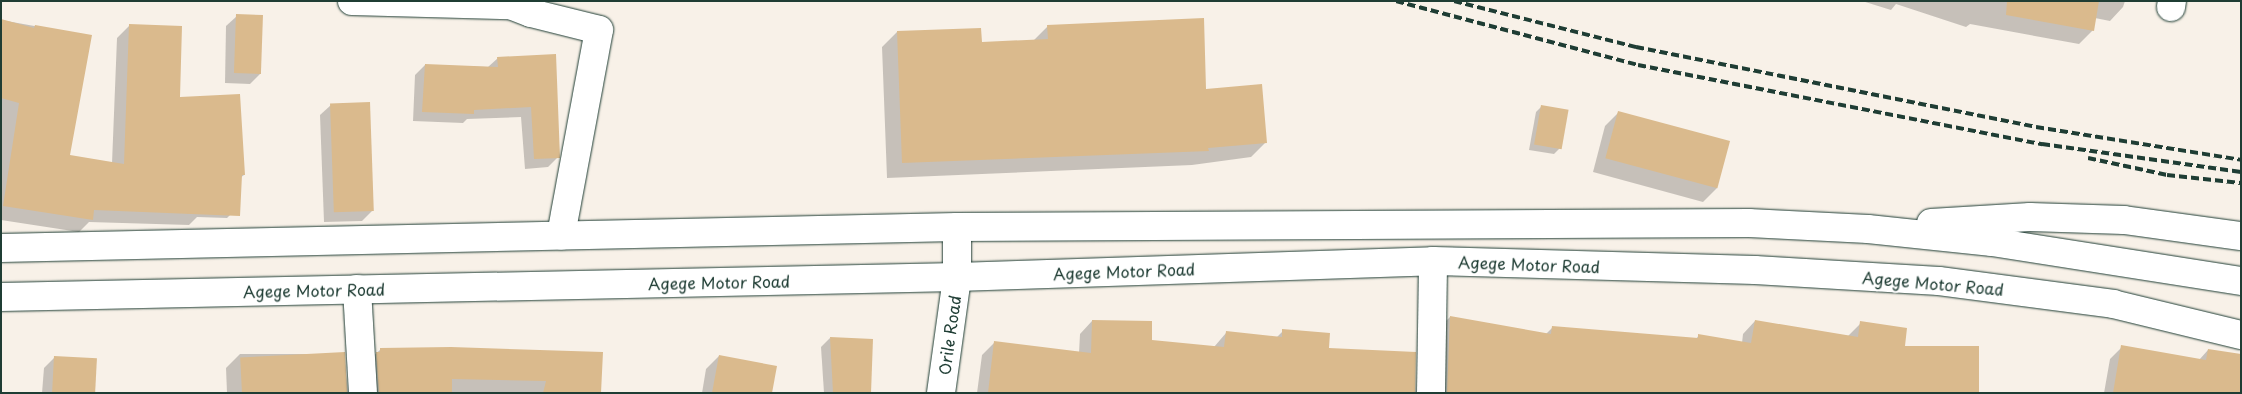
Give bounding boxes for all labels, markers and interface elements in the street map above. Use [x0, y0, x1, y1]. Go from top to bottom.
street label: Agege Motor Road [1457, 252, 1601, 276]
street label: Agege Motor Road [1052, 259, 1196, 283]
street label: Agege Motor Road [1861, 267, 2005, 299]
street label: Agege Motor Road [647, 271, 791, 293]
street label: Agege Motor Road [242, 279, 386, 301]
street label: Orile Road [934, 294, 964, 376]

